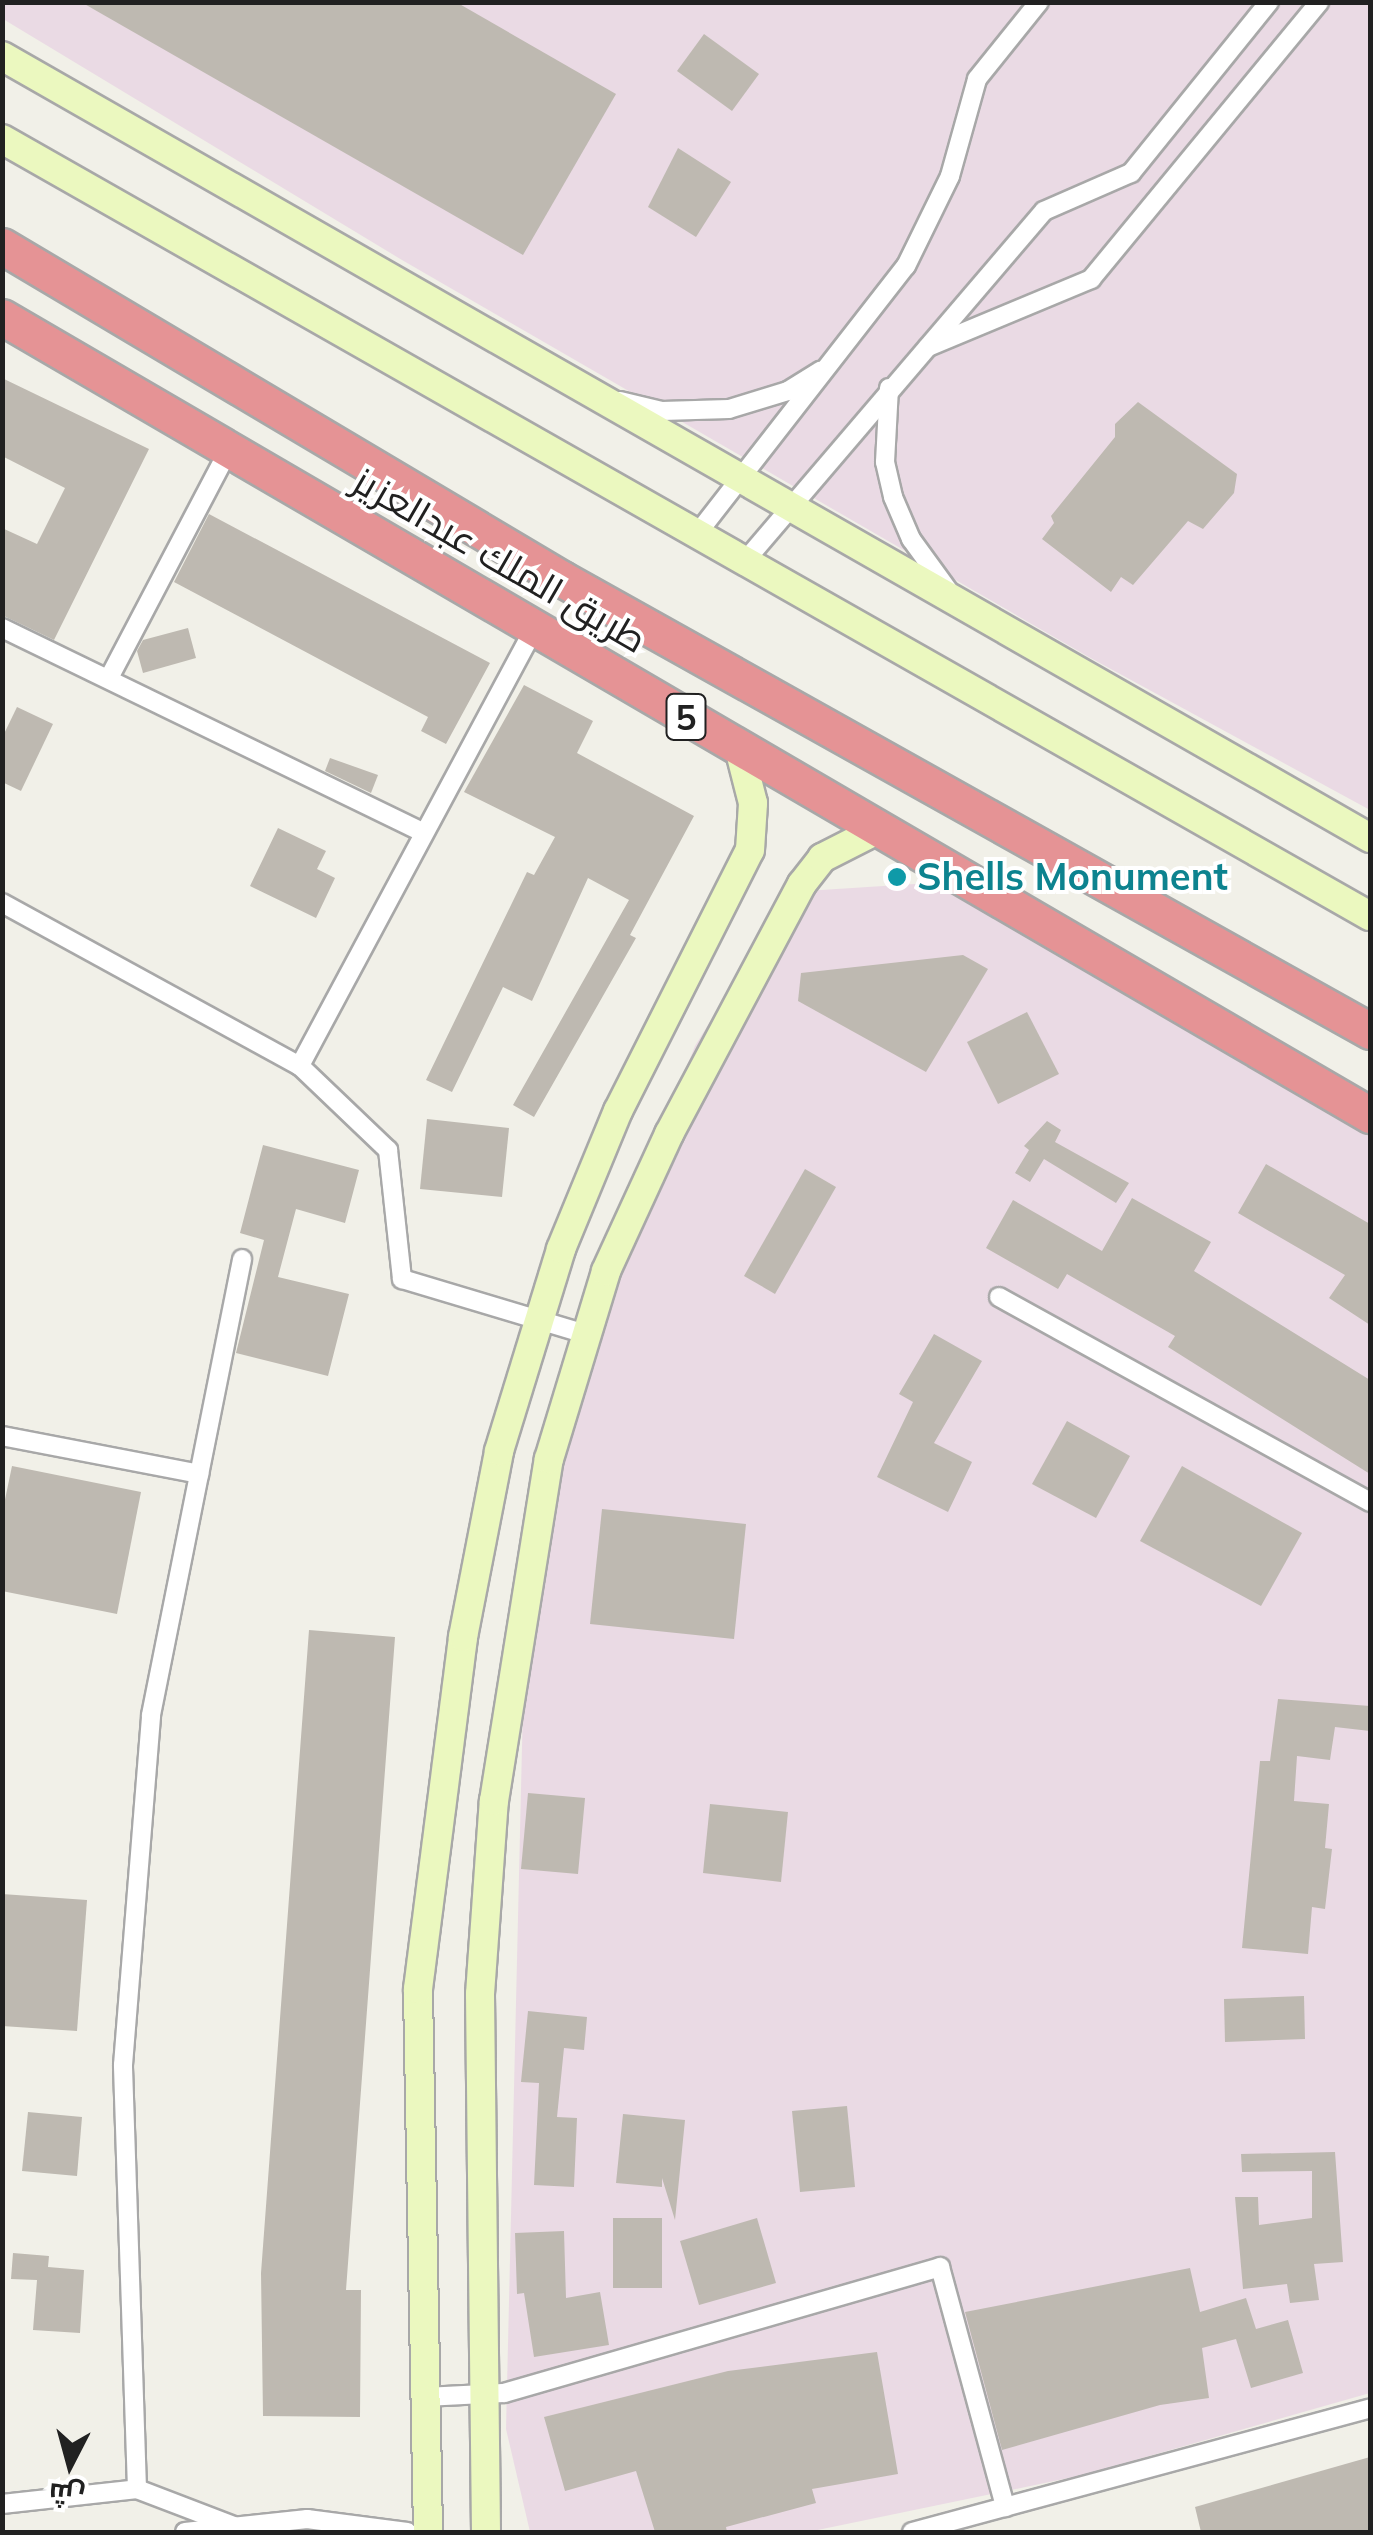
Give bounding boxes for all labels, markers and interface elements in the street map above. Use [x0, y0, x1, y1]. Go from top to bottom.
street label: طريق الملك عبدالعزيز [345, 458, 655, 662]
road number: 5 [664, 687, 708, 747]
place label: Shells Monument [917, 854, 1228, 900]
marker: Shells Monument [886, 866, 908, 888]
north arrow [20, 2415, 120, 2515]
text: ش [47, 2476, 87, 2515]

